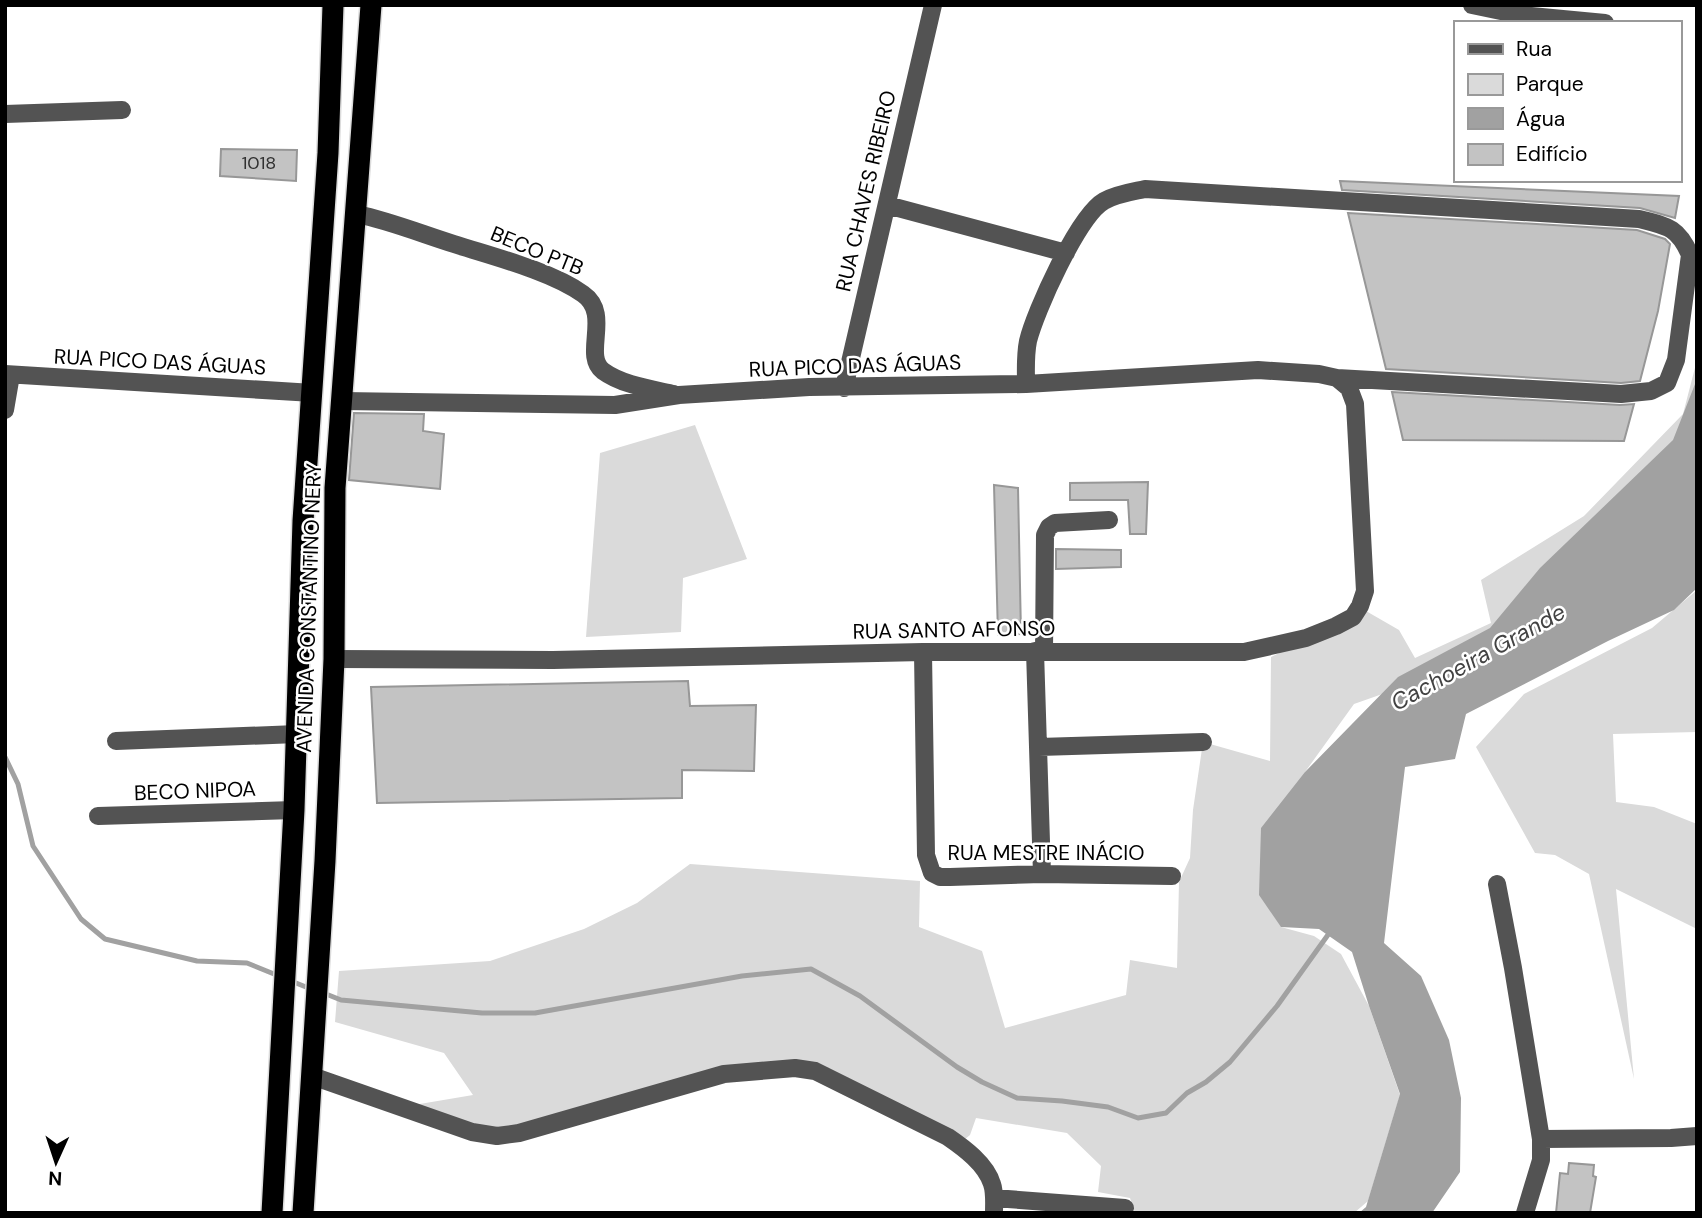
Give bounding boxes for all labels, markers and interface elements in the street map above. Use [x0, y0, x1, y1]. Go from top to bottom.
legend [1454, 21, 1681, 182]
text: Rua [1516, 35, 1552, 63]
text: Parque [1516, 70, 1584, 98]
street label: RUA CHAVES RIBEIRO [829, 88, 903, 294]
text: Água [1516, 105, 1565, 133]
text: Edifício [1516, 140, 1587, 168]
house number: 1018 [242, 151, 276, 175]
street label: BECO PTB [486, 220, 588, 282]
street label: RUA PICO DAS ÁGUAS [53, 342, 267, 382]
street label: RUA PICO DAS ÁGUAS [748, 348, 962, 384]
street label: AVENIDA CONSTANTINO NERY [290, 463, 328, 753]
water label: Cachoeira Grande [1385, 597, 1571, 717]
street label: RUA SANTO AFONSO [852, 614, 1056, 646]
street label: BECO NIPOA [133, 775, 257, 807]
street label: RUA MESTRE INÁCIO [948, 839, 1144, 867]
north arrow [21, 1127, 91, 1197]
text: N [48, 1166, 63, 1191]

